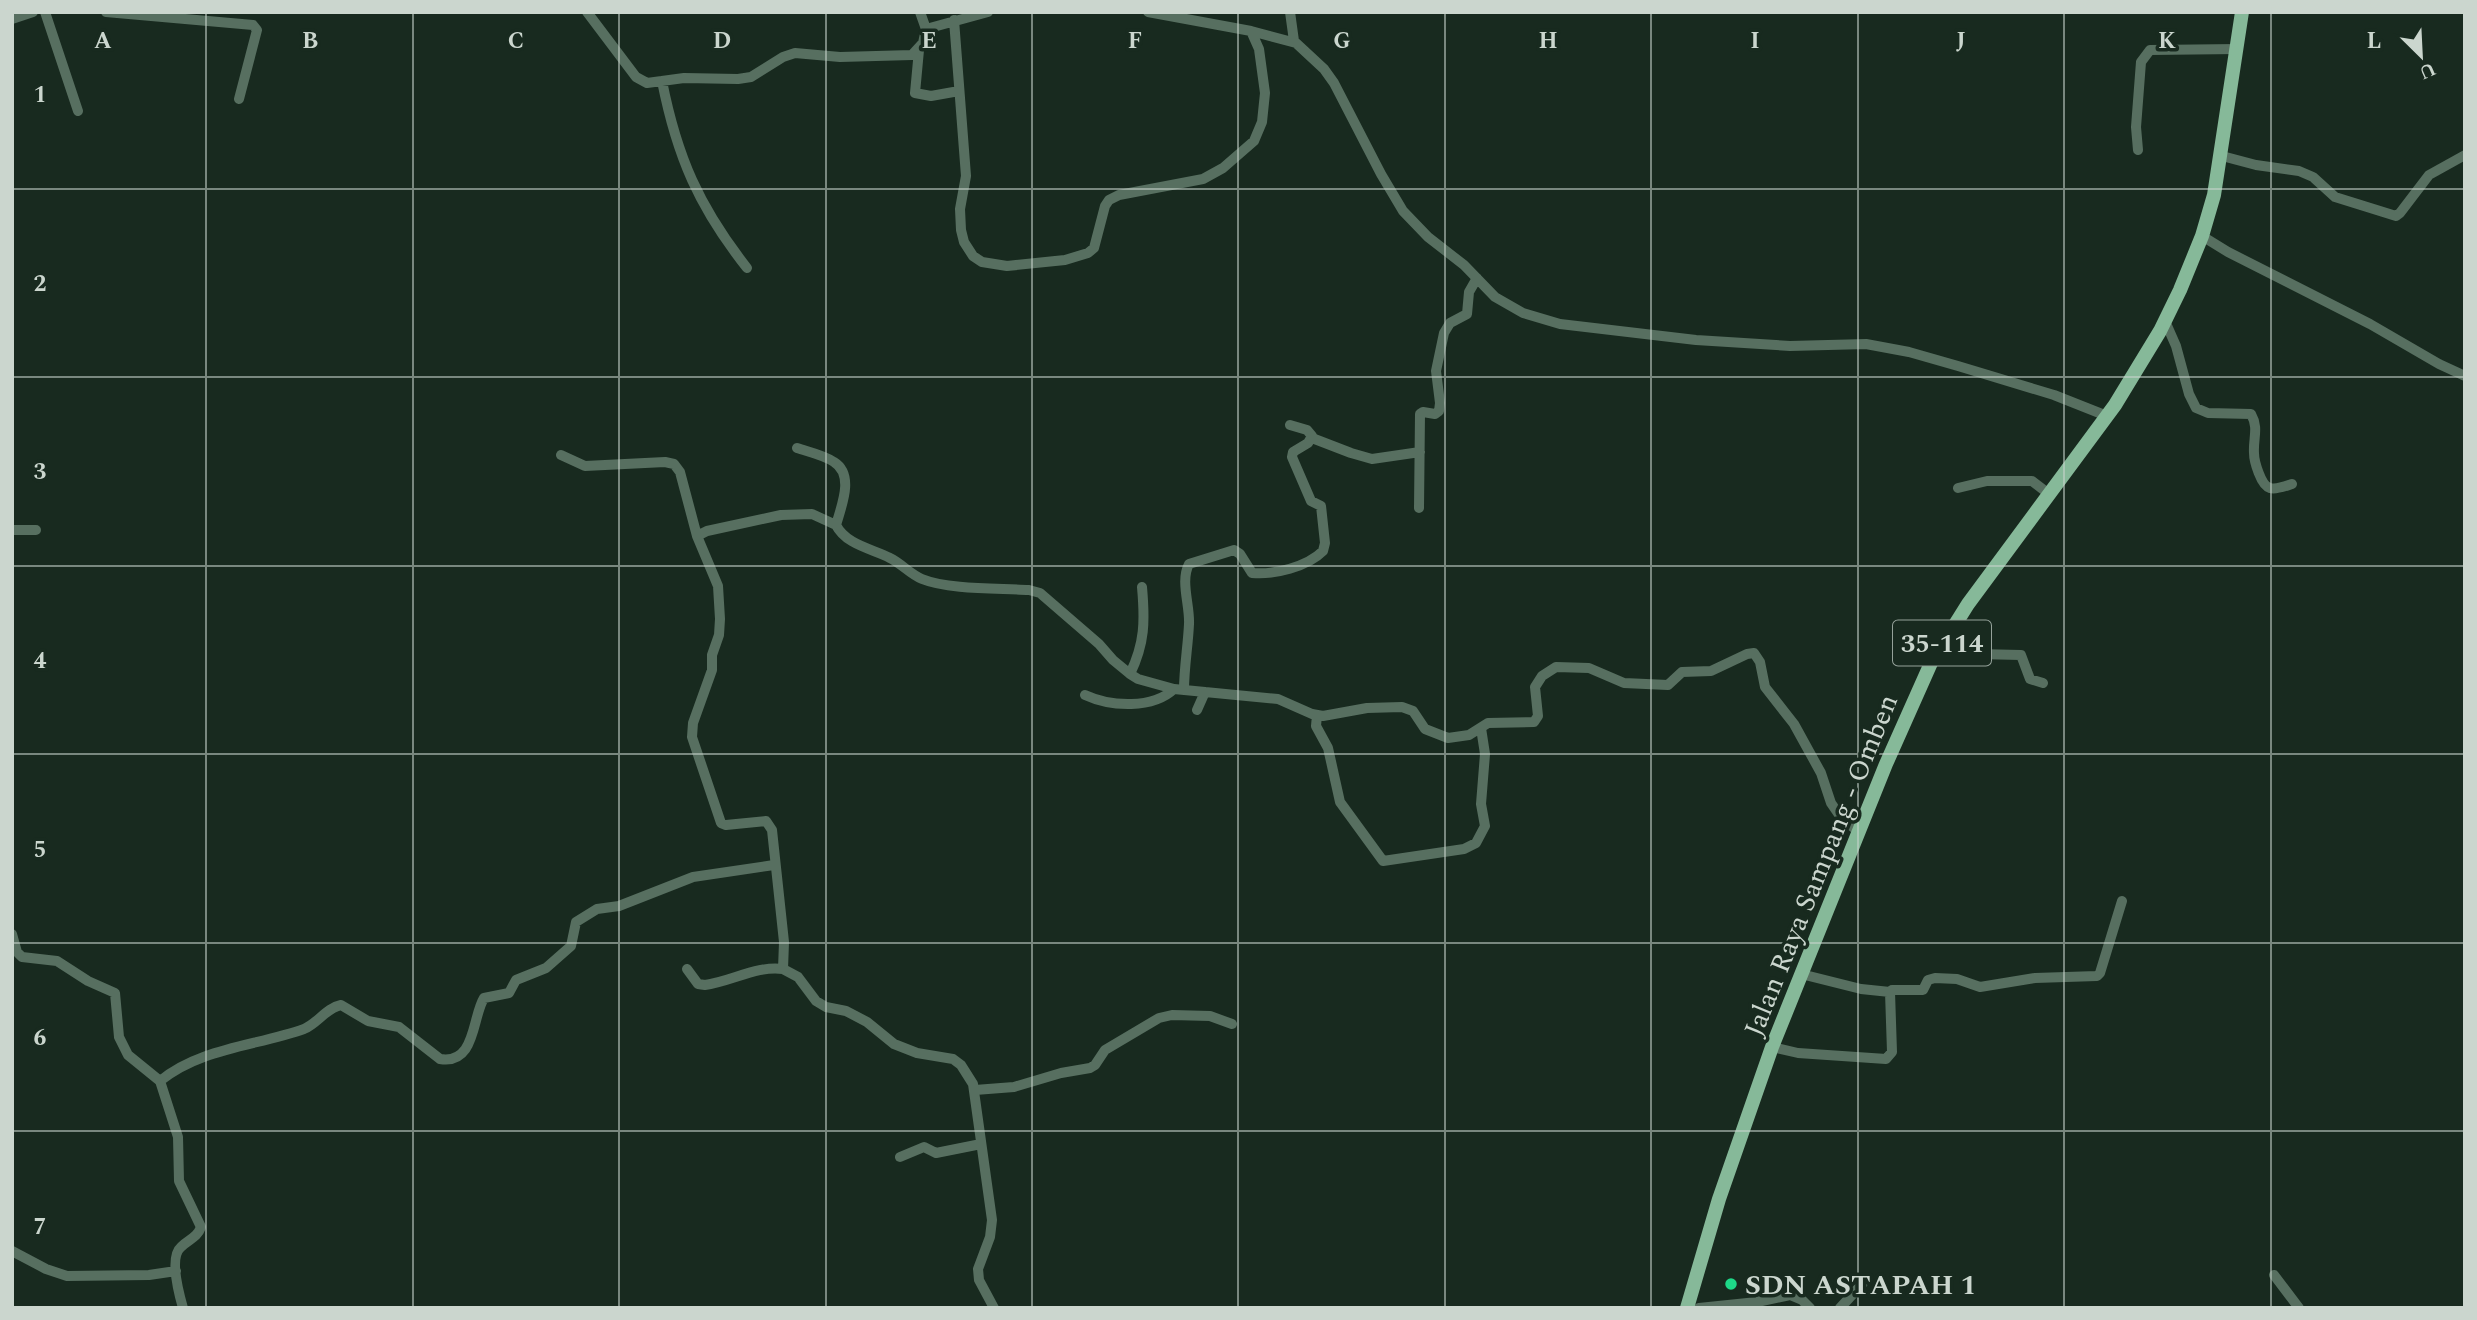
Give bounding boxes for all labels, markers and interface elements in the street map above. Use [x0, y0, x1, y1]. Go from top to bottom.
north arrow [2386, 21, 2456, 91]
text: A [94, 24, 112, 59]
text: B [302, 24, 318, 59]
text: C [508, 24, 524, 59]
text: D [713, 24, 731, 59]
text: E [921, 24, 937, 59]
text: F [1128, 24, 1142, 59]
text: G [1333, 24, 1351, 59]
text: H [1538, 24, 1558, 59]
text: I [1750, 24, 1760, 59]
text: J [1956, 24, 1966, 59]
text: K [2158, 24, 2176, 59]
text: L [2367, 24, 2381, 59]
text: U [2414, 54, 2440, 87]
text: 1 [34, 78, 46, 113]
text: 2 [34, 267, 47, 302]
text: 3 [34, 455, 47, 490]
road number: 35-114 [1893, 621, 1991, 666]
text: 4 [34, 644, 47, 679]
street label: Jalan Raya Sampang - Omben [1733, 688, 1910, 1043]
text: 5 [34, 833, 46, 868]
text: 6 [34, 1021, 47, 1056]
text: 7 [34, 1210, 46, 1245]
place label: SDN ASTAPAH 1 [1745, 1264, 1976, 1307]
marker: SDN ASTAPAH 1 [1723, 1276, 1739, 1292]

